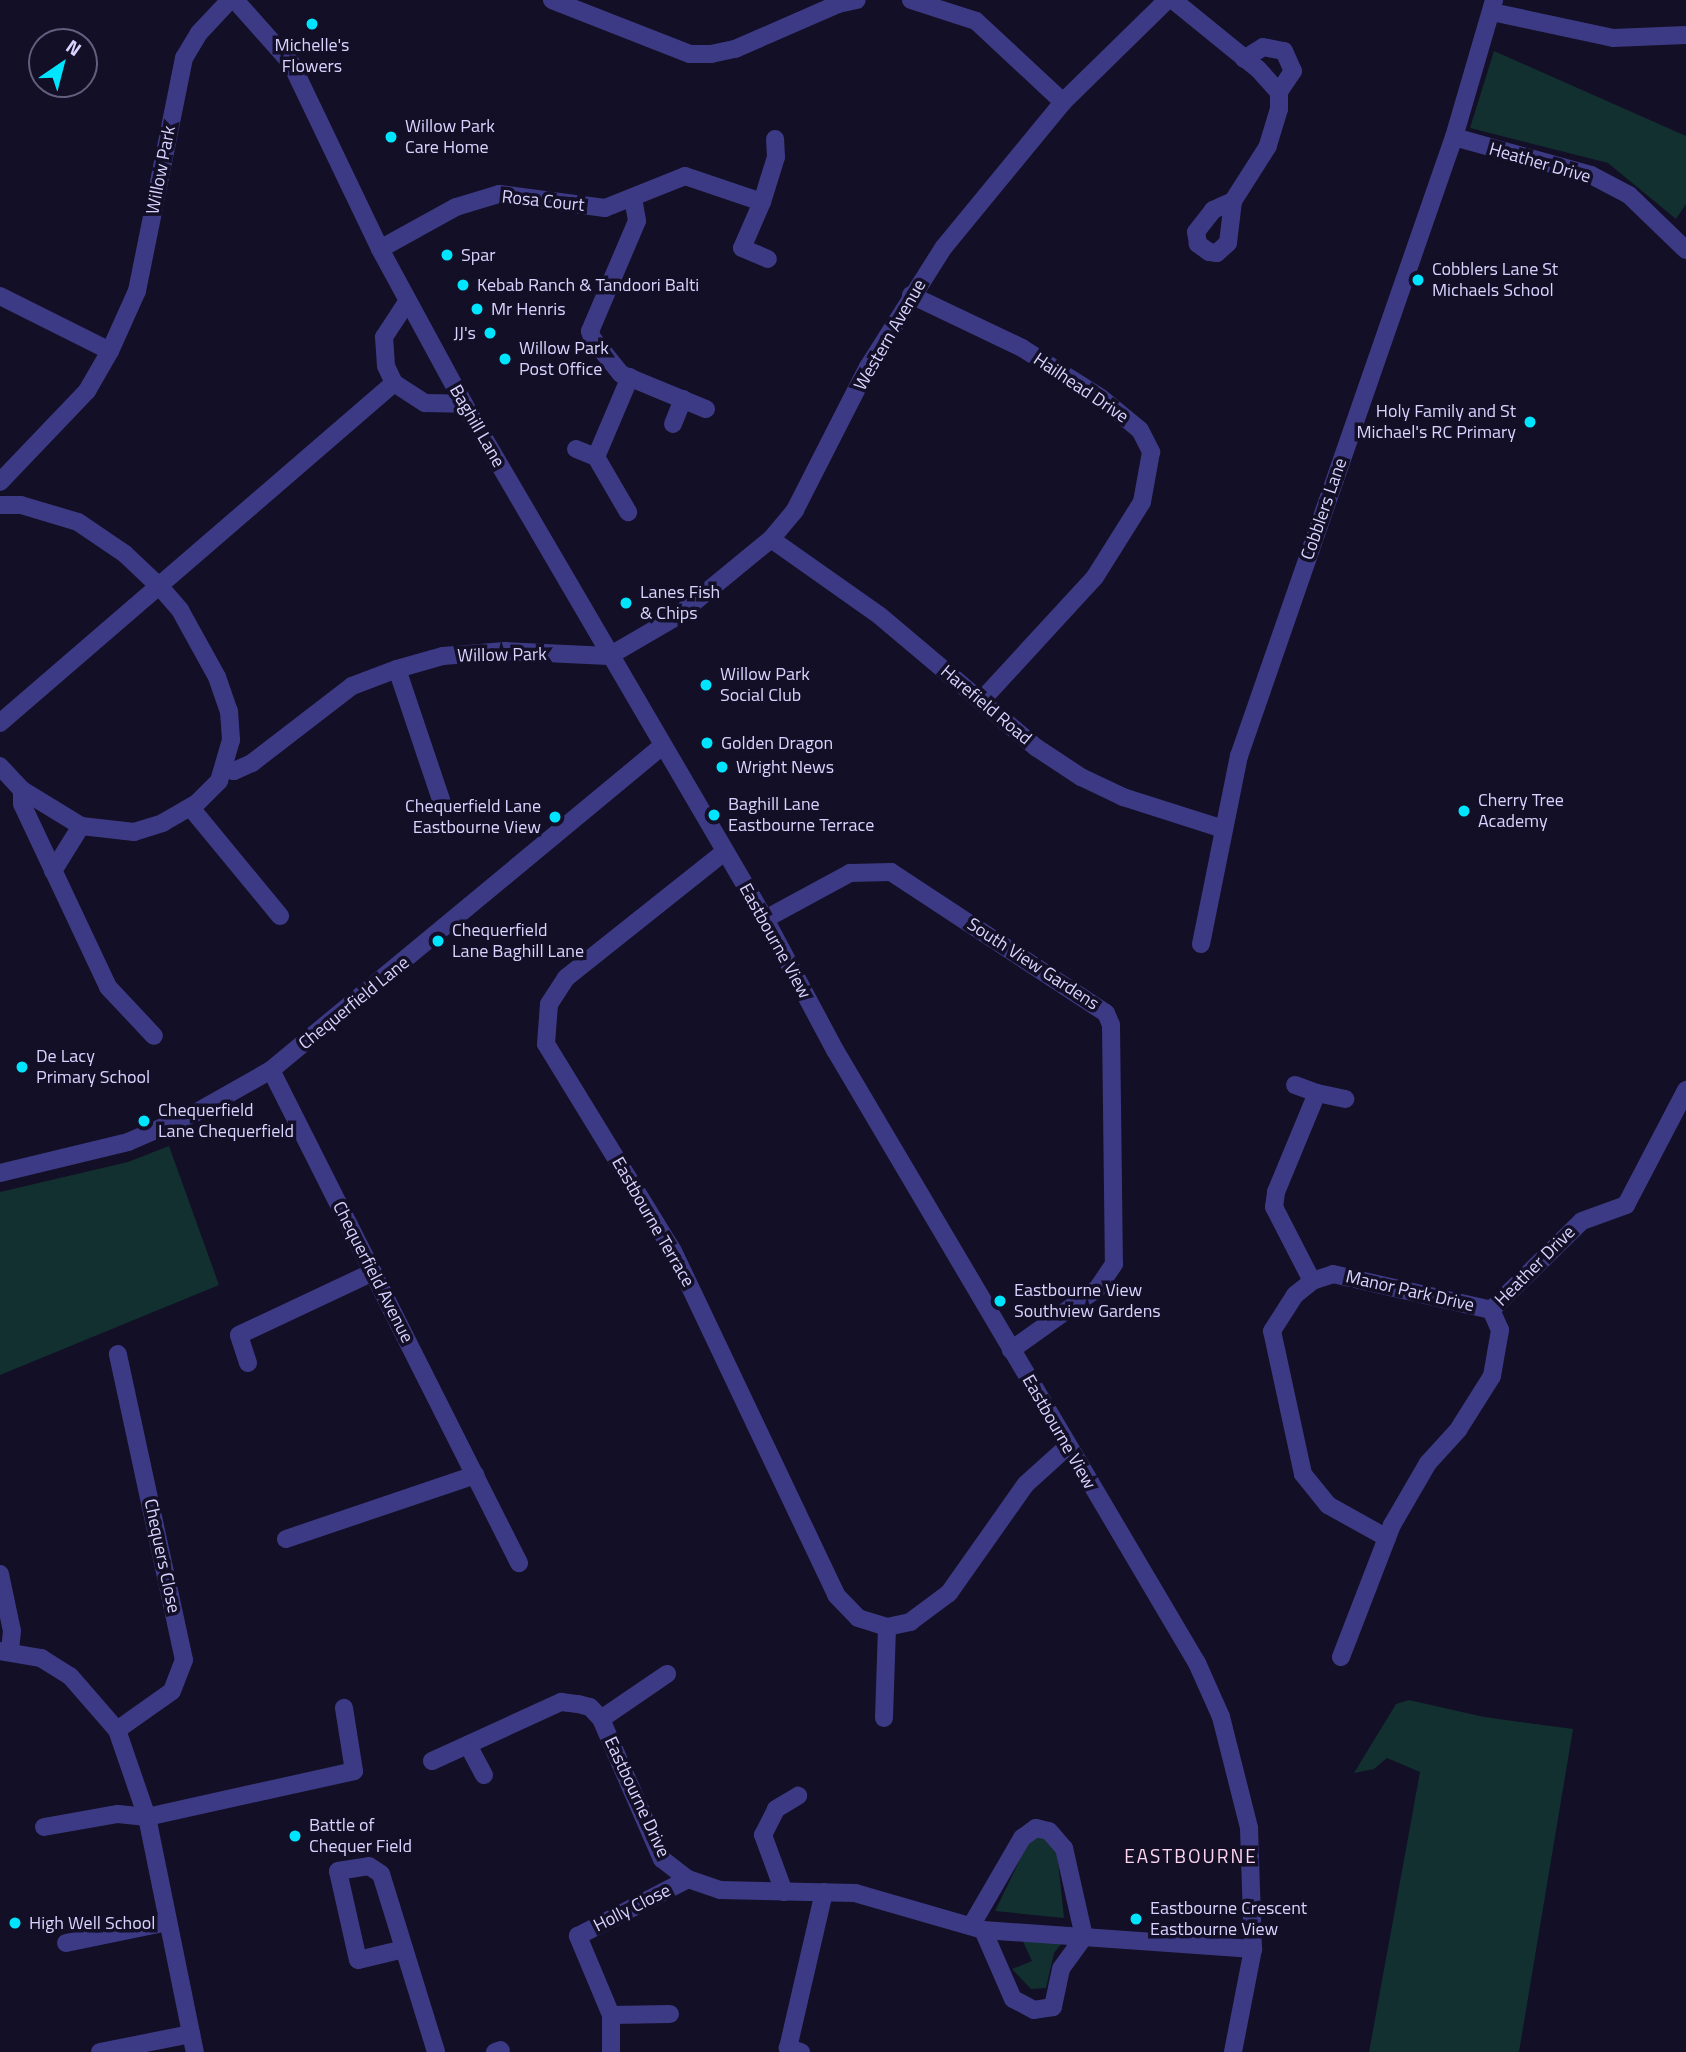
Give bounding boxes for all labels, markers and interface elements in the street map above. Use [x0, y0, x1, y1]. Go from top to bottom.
marker: Michelle's Flowers [304, 16, 320, 32]
north arrow [28, 28, 98, 98]
text: N [60, 31, 88, 63]
place label: Michelle's Flowers [275, 35, 349, 78]
place label: Willow Park Care Home [405, 116, 495, 158]
street label: Willow Park [142, 124, 180, 216]
marker: Willow Park Care Home [383, 129, 399, 145]
street label: Heather Drive [1487, 138, 1593, 188]
street label: Rosa Court [501, 186, 585, 216]
place label: Spar [461, 244, 495, 266]
marker: Spar [439, 247, 455, 263]
place label: Cobblers Lane St Michaels School [1432, 259, 1558, 302]
marker: Cobblers Lane St Michaels School [1410, 272, 1426, 288]
place label: Kebab Ranch & Tandoori Balti [477, 274, 699, 296]
street label: Western Avenue [849, 276, 931, 394]
marker: Kebab Ranch & Tandoori Balti [455, 277, 471, 293]
place label: Mr Henris [491, 298, 566, 320]
marker: Mr Henris [469, 301, 485, 317]
place label: JJ's [454, 322, 476, 344]
marker: JJ's [482, 325, 498, 341]
place label: Willow Park Post Office [519, 338, 609, 380]
street label: Hailhead Drive [1029, 348, 1133, 428]
marker: Willow Park Post Office [497, 351, 513, 367]
street label: Baghill Lane [445, 381, 509, 471]
place label: Holy Family and St Michael's RC Primary [1357, 401, 1516, 444]
marker: Holy Family and St Michael's RC Primary [1522, 414, 1538, 430]
street label: Cobblers Lane [1296, 455, 1352, 563]
place label: Lanes Fish & Chips [640, 582, 720, 624]
marker: Lanes Fish & Chips [618, 595, 634, 611]
street label: Willow Park [457, 643, 547, 667]
street label: Harefield Road [936, 661, 1036, 749]
place label: Willow Park Social Club [720, 664, 810, 706]
marker: Willow Park Social Club [698, 677, 714, 693]
place label: Golden Dragon [721, 732, 833, 754]
marker: Golden Dragon [699, 735, 715, 751]
place label: Wright News [736, 756, 834, 778]
marker: Wright News [714, 759, 730, 775]
place label: Cherry Tree Academy [1478, 790, 1564, 832]
place label: Baghill Lane Eastbourne Terrace [728, 794, 874, 836]
place label: Chequerfield Lane Eastbourne View [405, 796, 541, 838]
marker: Cherry Tree Academy [1456, 803, 1472, 819]
marker: Baghill Lane Eastbourne Terrace [706, 807, 722, 823]
marker: Chequerfield Lane Eastbourne View [547, 809, 563, 825]
street label: Eastbourne View [734, 880, 816, 1002]
street label: South View Gardens [963, 913, 1103, 1015]
place label: Chequerfield Lane Baghill Lane [452, 920, 584, 962]
marker: Chequerfield Lane Baghill Lane [430, 933, 446, 949]
street label: Chequerfield Lane [294, 952, 414, 1054]
place label: De Lacy Primary School [36, 1046, 150, 1088]
marker: De Lacy Primary School [14, 1059, 30, 1075]
place label: Chequerfield Lane Chequerfield [158, 1100, 294, 1142]
marker: Chequerfield Lane Chequerfield [136, 1113, 152, 1129]
street label: Eastbourne Terrace [607, 1153, 699, 1291]
street label: Chequerfield Avenue [328, 1198, 418, 1346]
street label: Heather Drive [1490, 1221, 1580, 1311]
street label: Manor Park Drive [1344, 1266, 1476, 1316]
place label: Eastbourne View Southview Gardens [1014, 1280, 1161, 1322]
marker: Eastbourne View Southview Gardens [992, 1293, 1008, 1309]
street label: Eastbourne View [1018, 1371, 1100, 1493]
street label: Chequers Close [139, 1497, 185, 1615]
street label: Eastbourne Drive [600, 1733, 674, 1861]
place label: Battle of Chequer Field [309, 1815, 412, 1857]
marker: Battle of Chequer Field [287, 1828, 303, 1844]
district label: EASTBOURNE [1125, 1845, 1257, 1867]
street label: Holly Close [590, 1879, 674, 1937]
place label: Eastbourne Crescent Eastbourne View [1150, 1898, 1307, 1940]
marker: Eastbourne Crescent Eastbourne View [1128, 1911, 1144, 1927]
place label: High Well School [29, 1912, 155, 1934]
marker: High Well School [7, 1915, 23, 1931]

